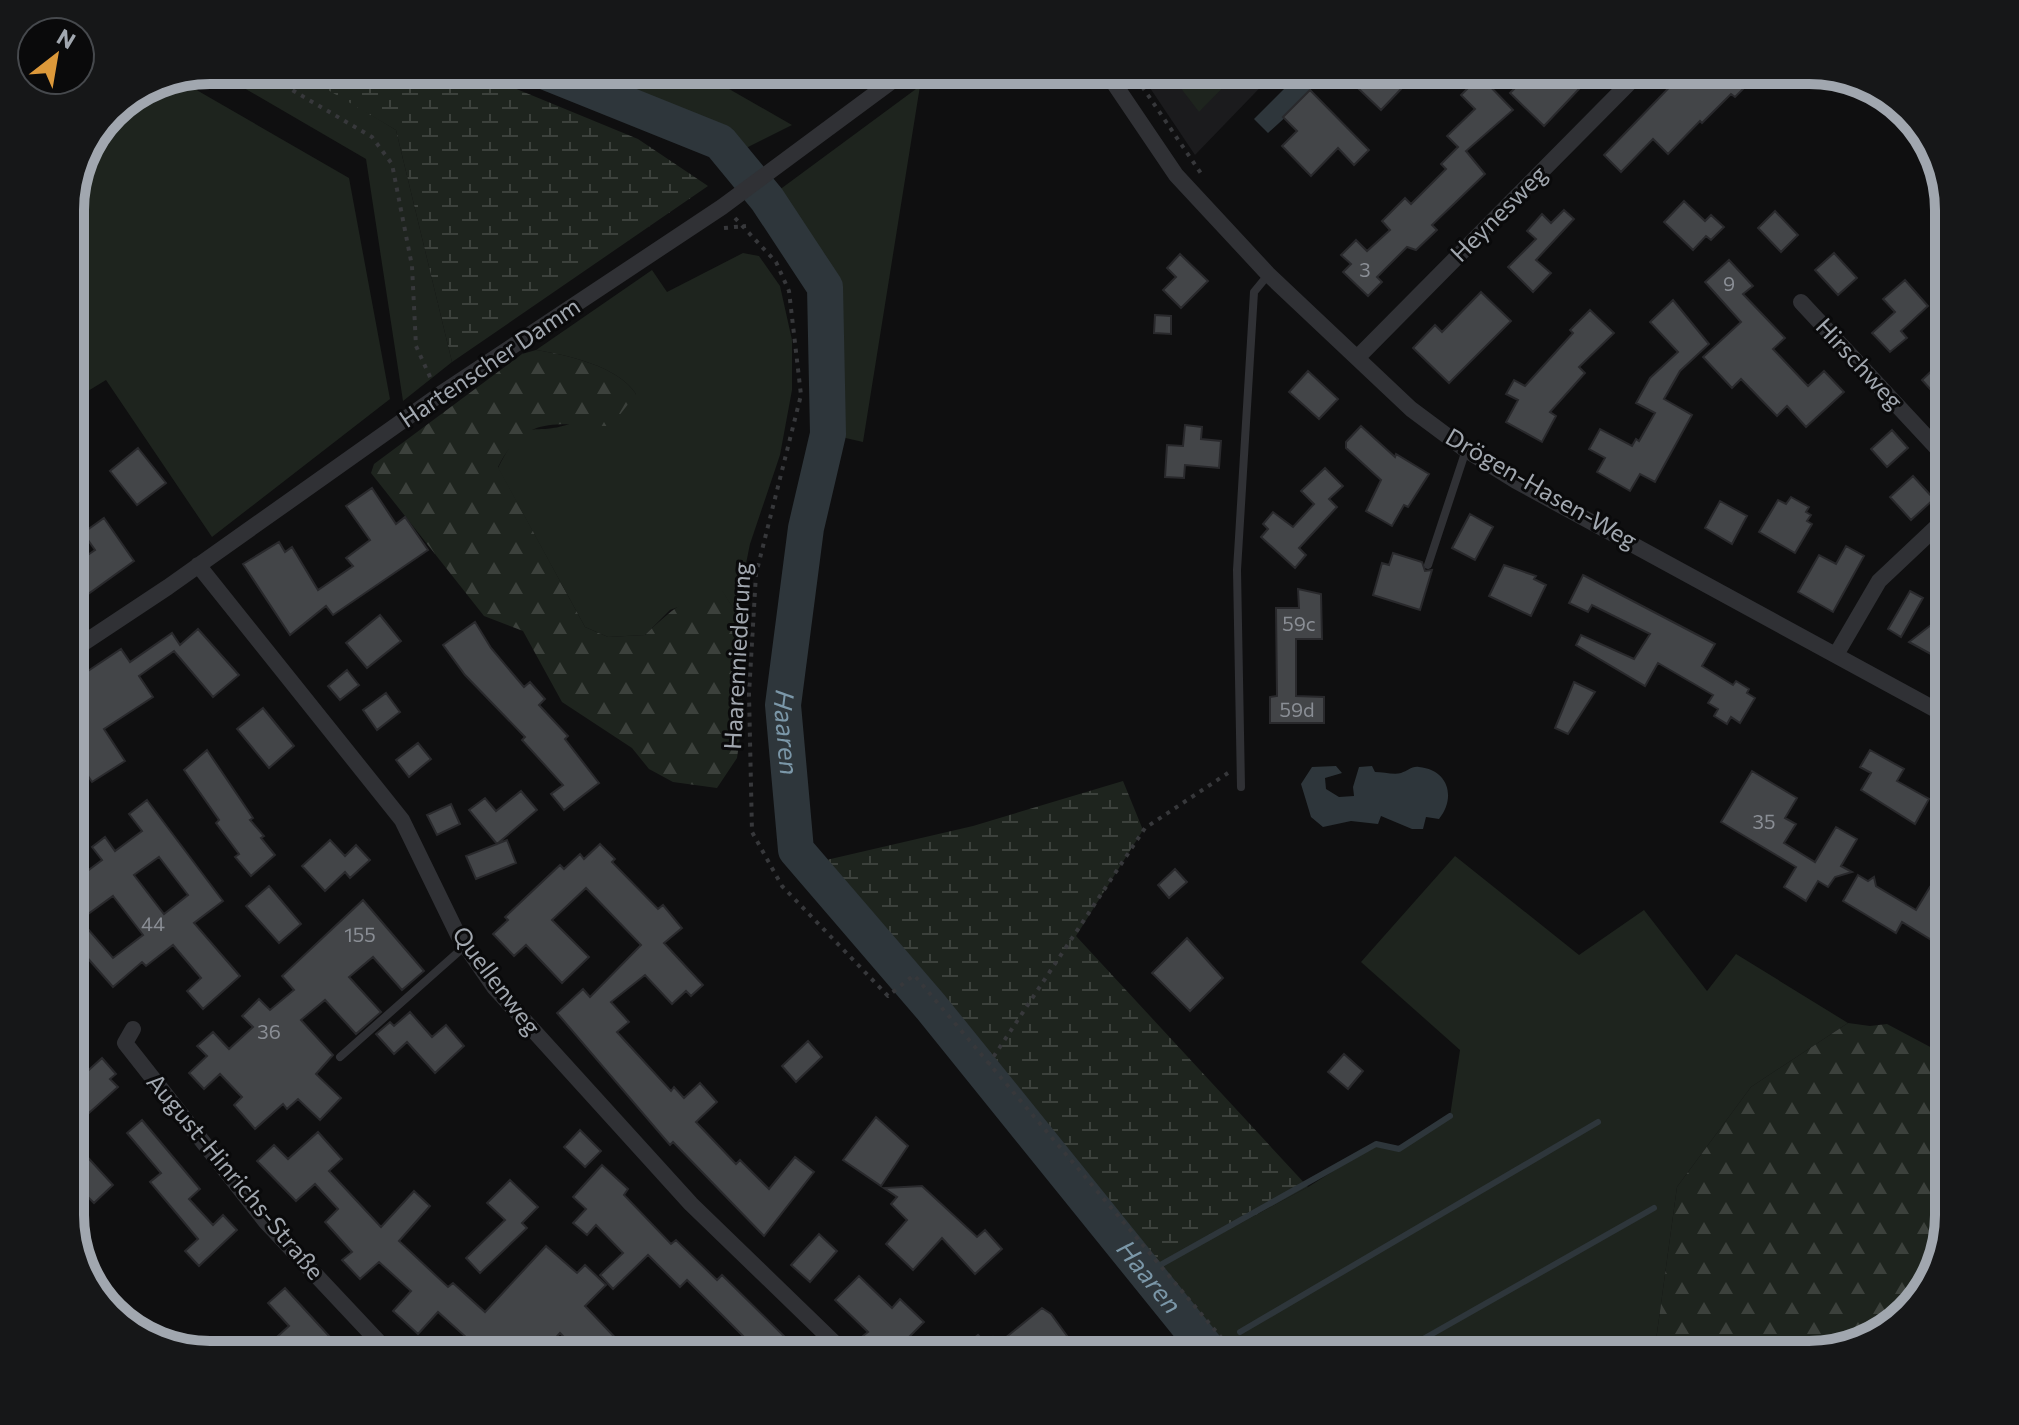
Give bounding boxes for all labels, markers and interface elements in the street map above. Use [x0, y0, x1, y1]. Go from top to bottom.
north arrow [16, 16, 96, 96]
text: N [53, 23, 81, 54]
street label: Heynesweg [1444, 159, 1552, 267]
house number: 3 [1359, 257, 1371, 281]
house number: 9 [1723, 271, 1735, 295]
street label: Hartenscher Damm [393, 291, 585, 433]
street label: Hirschweg [1811, 311, 1910, 415]
street label: Drögen-Hasen-Weg [1441, 421, 1642, 554]
street label: Haarenniederung [717, 562, 756, 750]
house number: 59c [1282, 611, 1316, 635]
water label: Haaren [768, 688, 806, 776]
house number: 59d [1279, 697, 1315, 721]
house number: 35 [1753, 809, 1775, 833]
house number: 44 [141, 911, 165, 935]
street label: Quellenweg [447, 920, 547, 1040]
house number: 155 [344, 922, 376, 946]
house number: 36 [257, 1019, 281, 1043]
street label: August-Hinrichs-Straße [141, 1067, 331, 1285]
water label: Haaren [1111, 1233, 1189, 1319]

